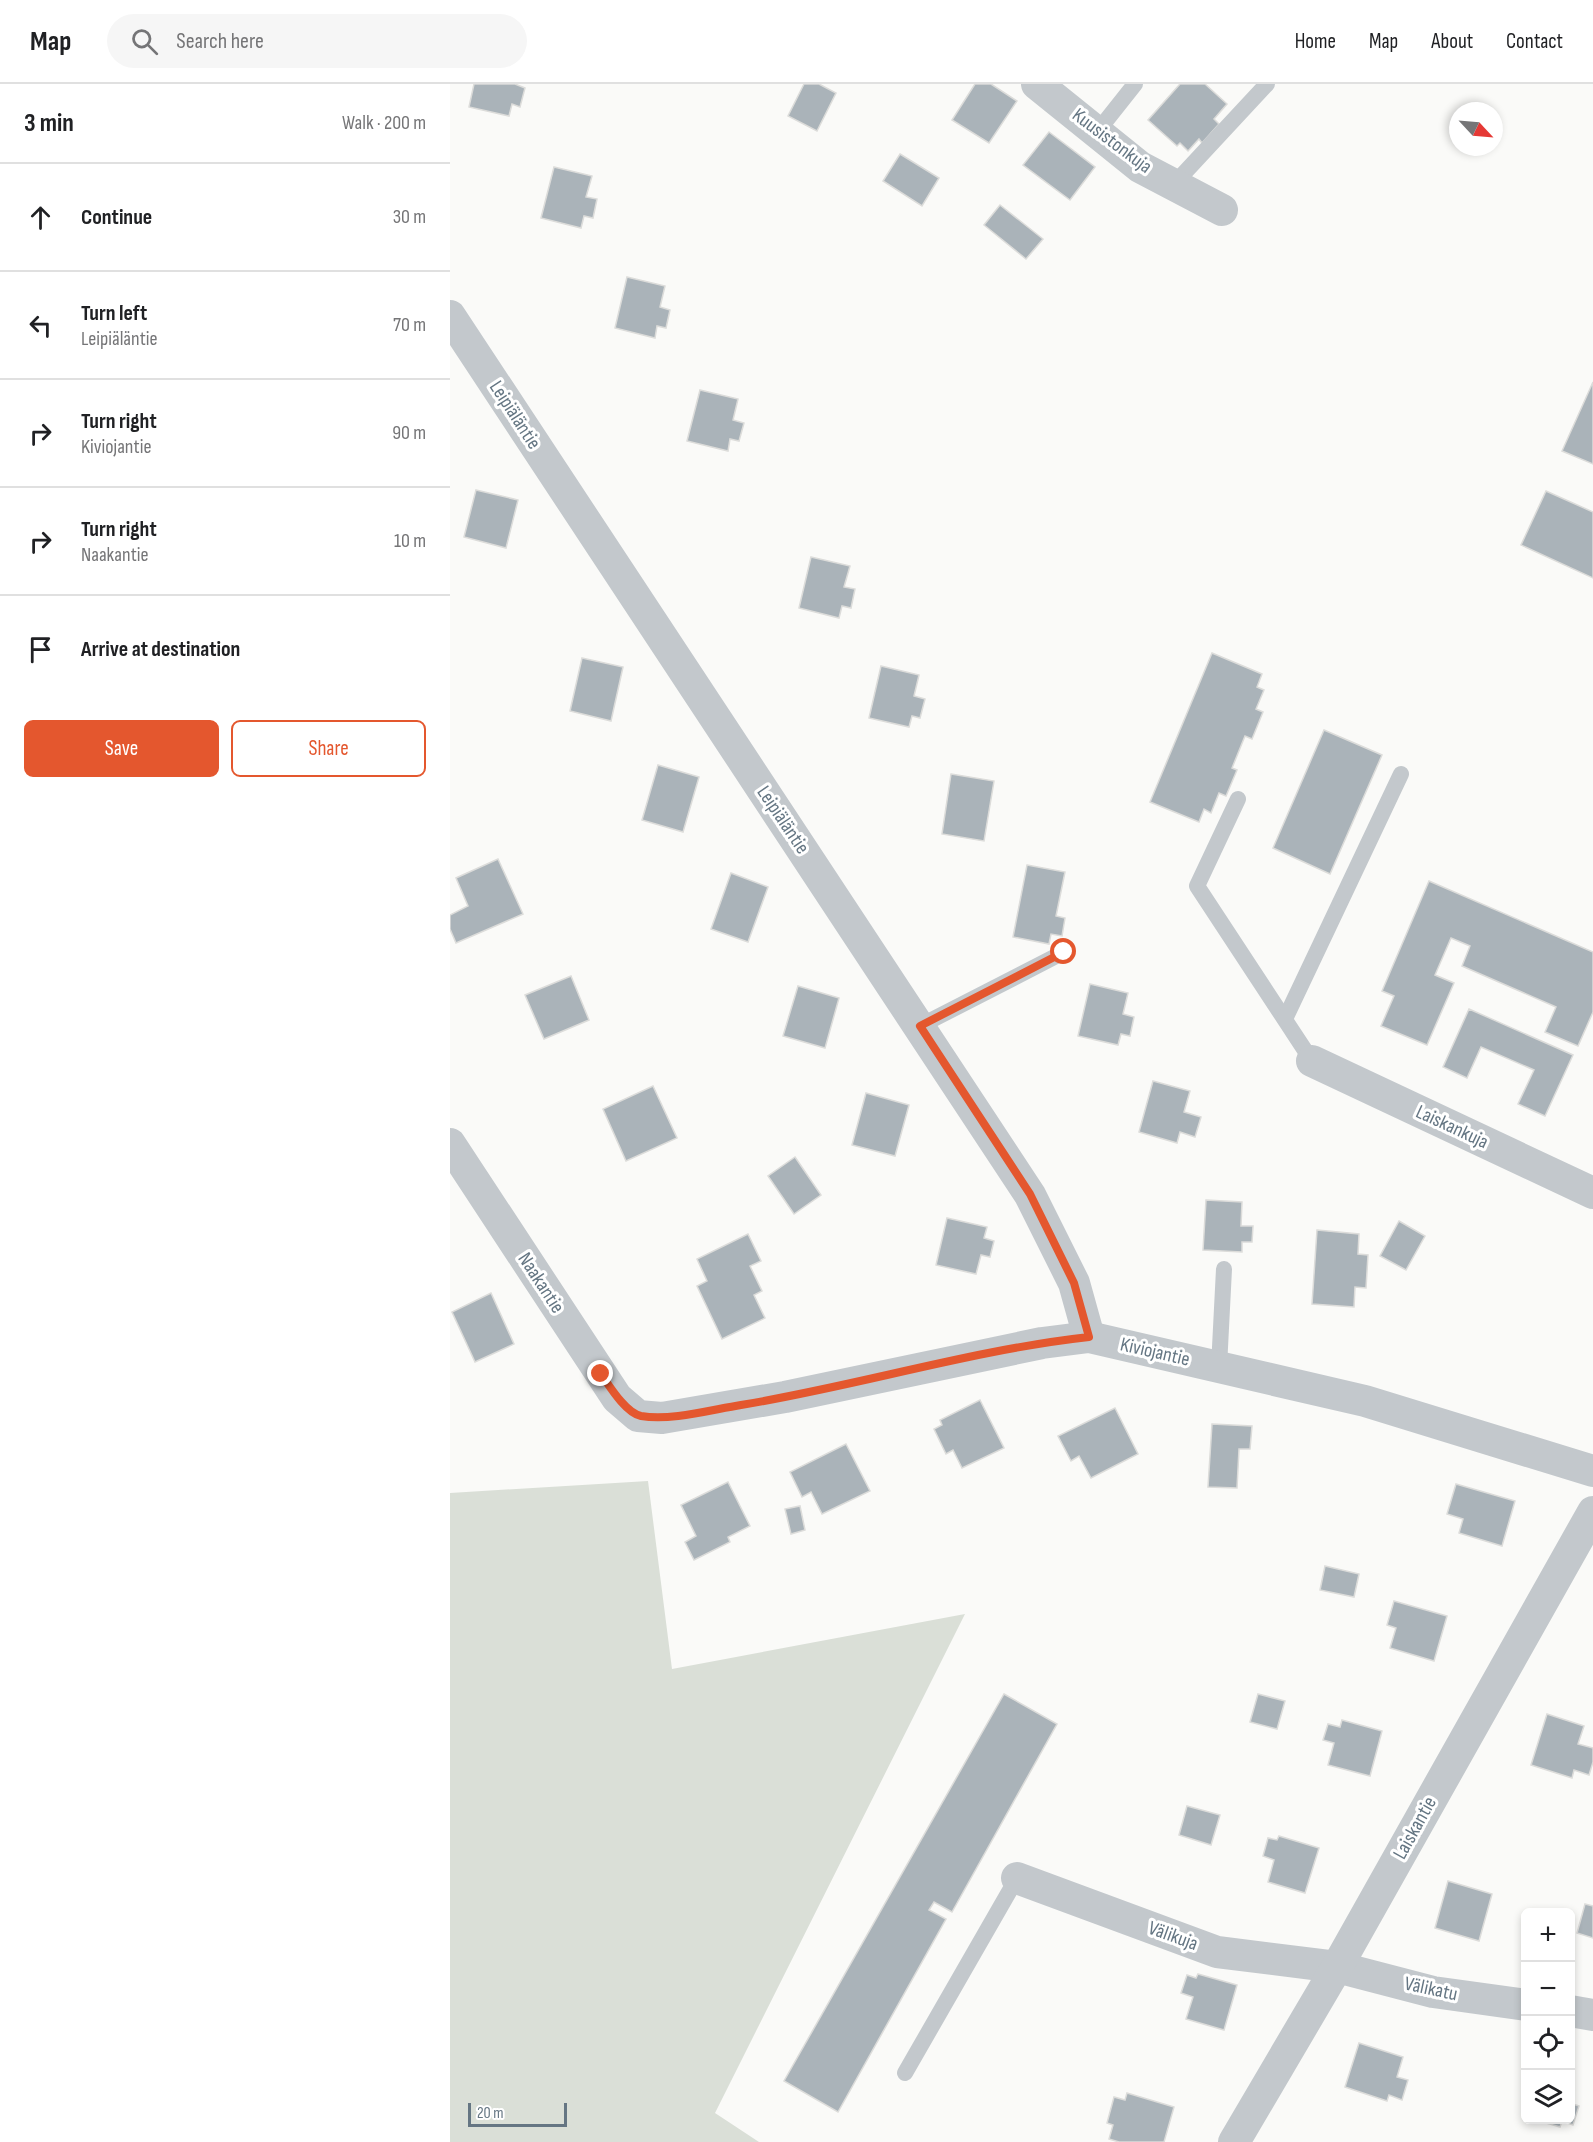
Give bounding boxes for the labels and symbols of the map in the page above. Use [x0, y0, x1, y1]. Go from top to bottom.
north arrow [1449, 102, 1503, 156]
street label: Kuusistonkuja [1067, 103, 1157, 179]
street label: Leipiäläntie [484, 376, 546, 454]
street label: Leipiäläntie [752, 782, 814, 858]
route start [1050, 938, 1076, 964]
street label: Laiskankuja [1412, 1100, 1492, 1154]
street label: Naakantie [513, 1248, 569, 1318]
street label: Kiviojantie [1118, 1332, 1192, 1372]
route end [587, 1360, 613, 1386]
street label: Laiskantie [1388, 1792, 1442, 1864]
street label: Välikuja [1145, 1916, 1201, 1956]
street label: Välikatu [1402, 1972, 1460, 2006]
scale bar [468, 2100, 567, 2128]

